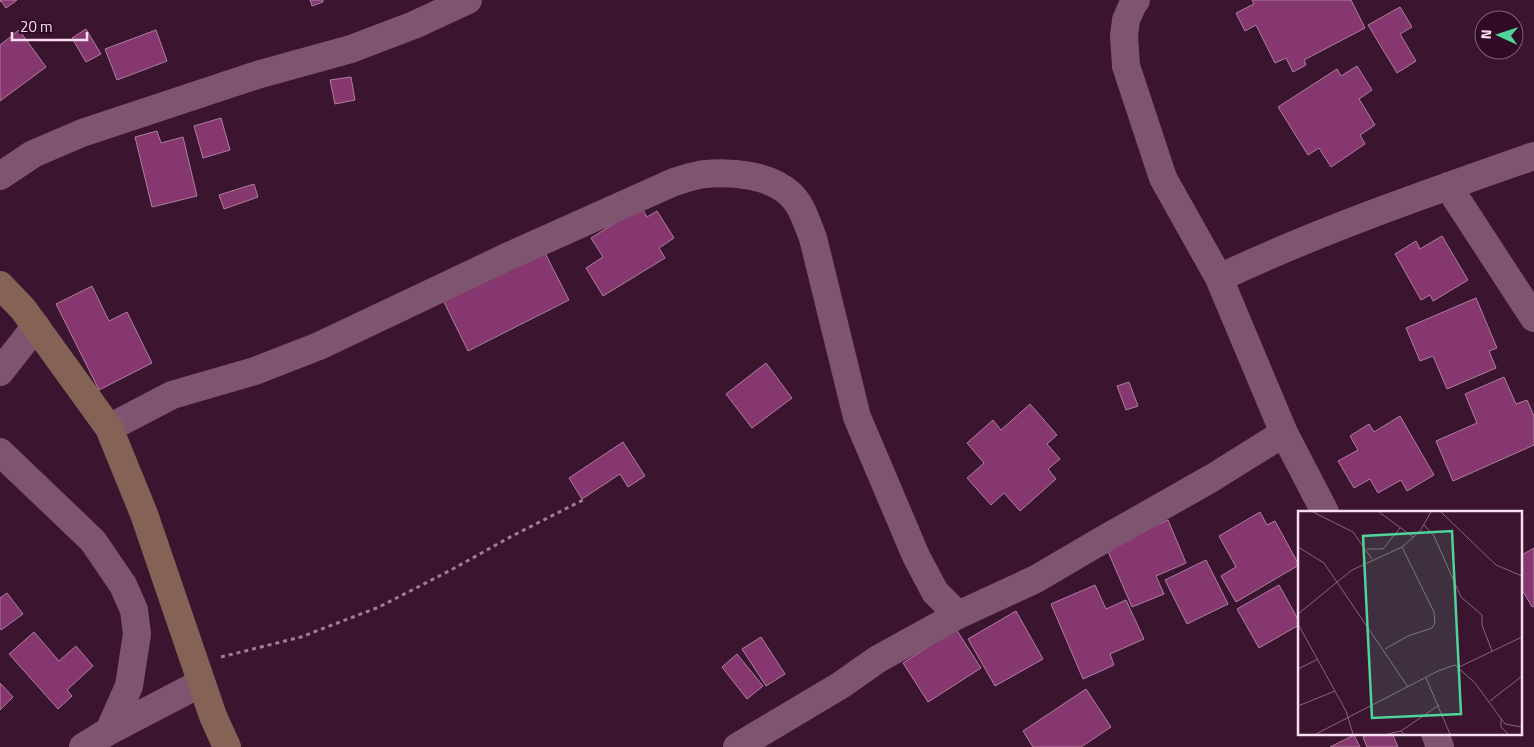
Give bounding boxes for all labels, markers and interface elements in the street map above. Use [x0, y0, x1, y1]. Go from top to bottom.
scale bar [12, 10, 88, 42]
north arrow [1474, 10, 1524, 60]
text: 20 m [20, 15, 53, 38]
text: N [1475, 29, 1496, 40]
inset map [1298, 511, 1522, 734]

